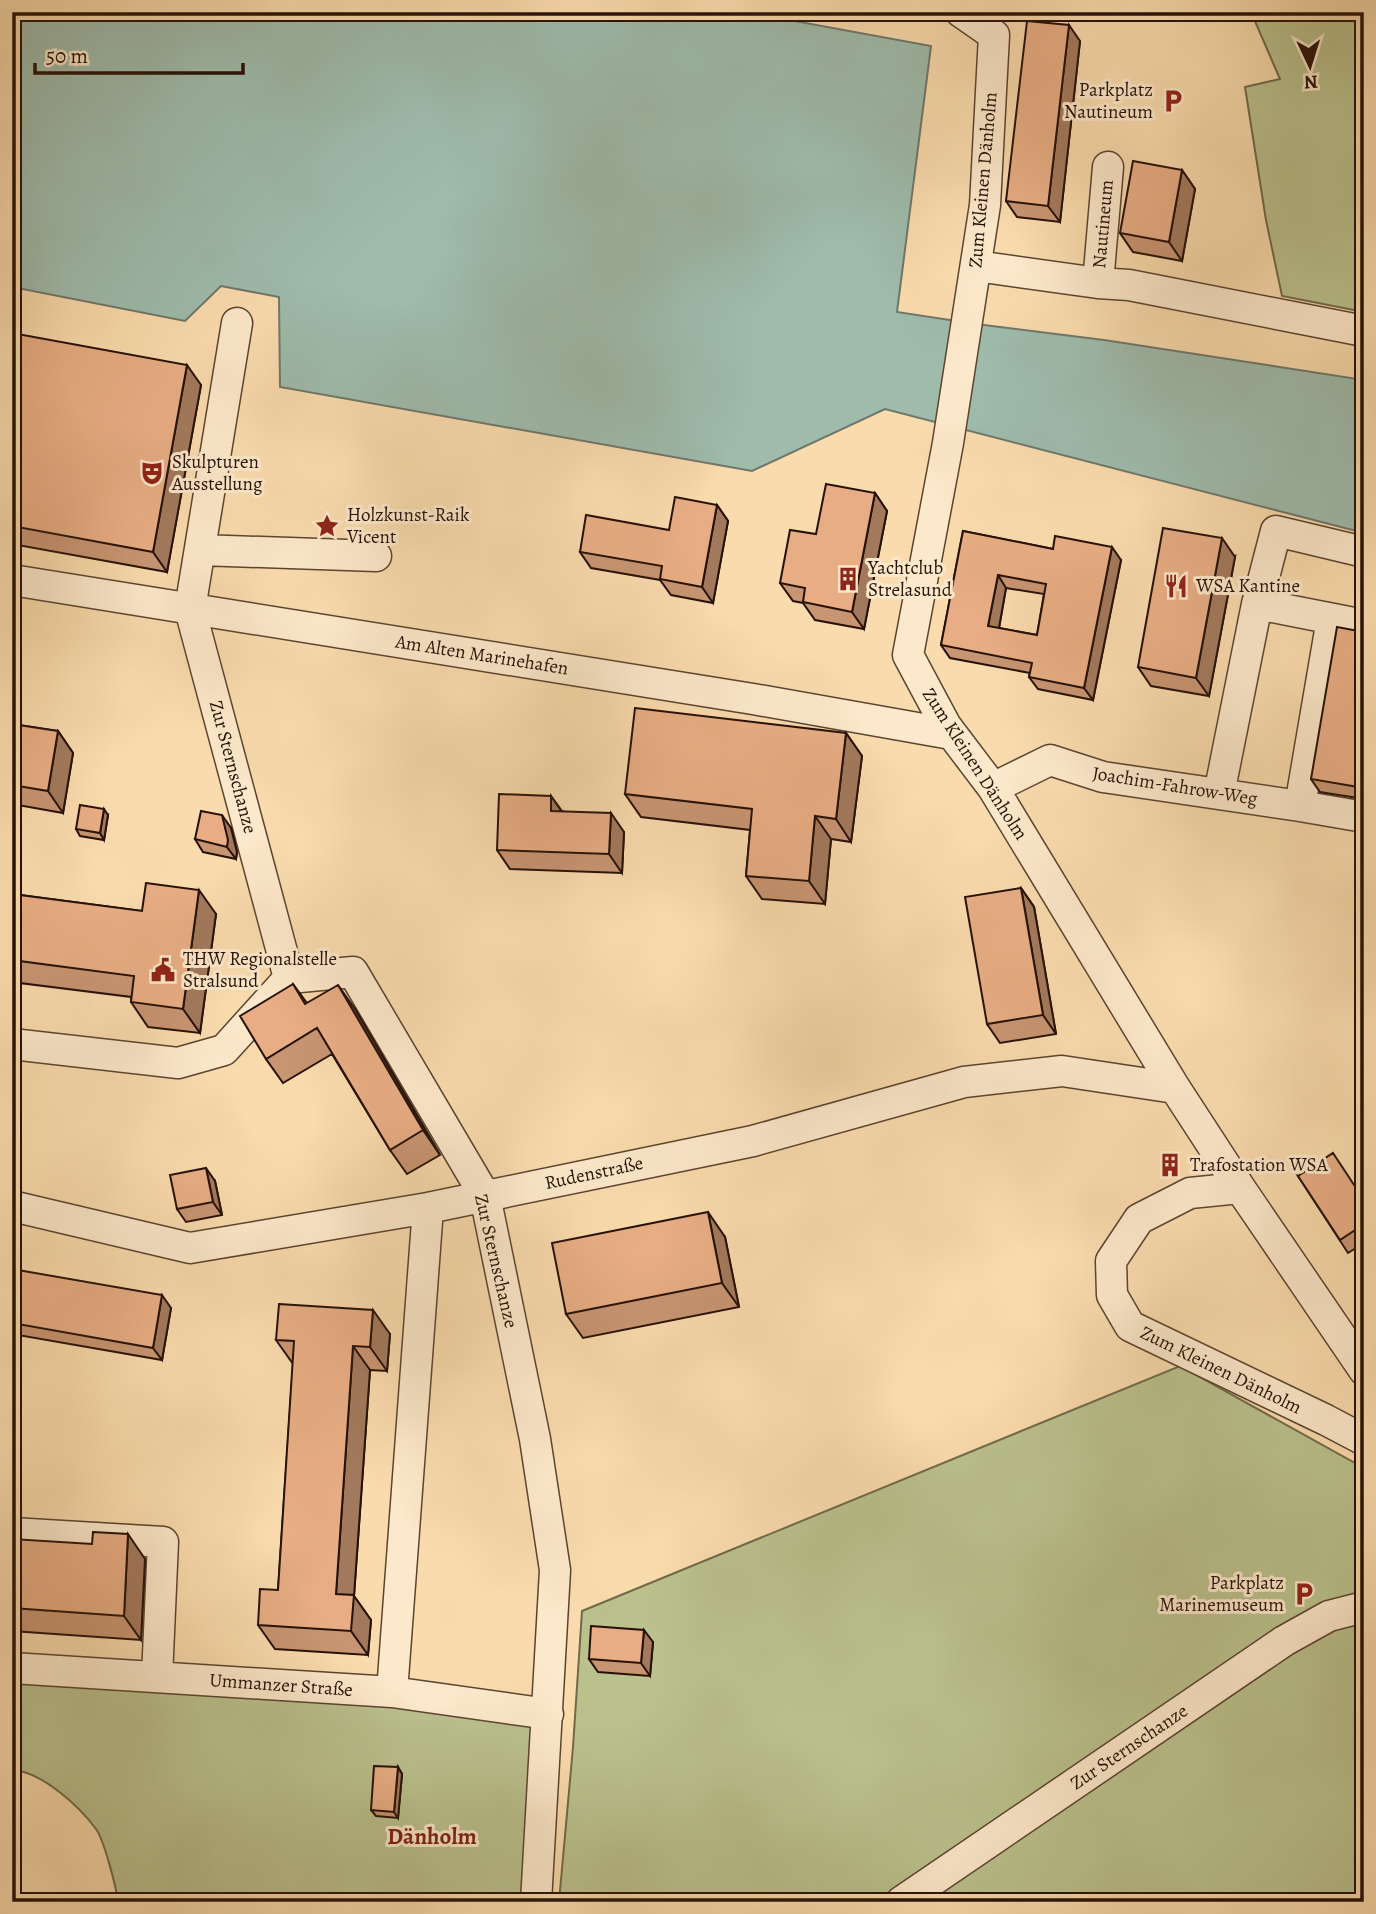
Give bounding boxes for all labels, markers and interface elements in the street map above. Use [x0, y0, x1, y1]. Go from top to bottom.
scale bar [35, 32, 243, 76]
north arrow [1274, 32, 1344, 102]
text: 50 m [46, 42, 88, 70]
text: N [1303, 69, 1319, 95]
place label: Parkplatz Nautineum [1064, 77, 1153, 125]
parking icon: Parkplatz Nautineum [1159, 87, 1187, 115]
street label: Zum Kleinen Dänholm [962, 91, 1004, 269]
street label: Nautineum [1086, 178, 1120, 269]
place label: Skulpturen Ausstellung [171, 449, 263, 497]
theatre icon: Skulpturen Ausstellung [138, 459, 166, 487]
place label: Holzkunst-Raik Vicent [346, 502, 470, 550]
place icon: Holzkunst-Raik Vicent [313, 512, 341, 540]
place label: Yachtclub Strelasund [867, 555, 953, 603]
building icon: Yachtclub Strelasund [834, 565, 862, 593]
restaurant icon: WSA Kantine [1162, 572, 1190, 600]
place label: WSA Kantine [1195, 573, 1300, 599]
street label: Am Alten Marinehafen [393, 628, 570, 682]
street label: Zum Kleinen Dänholm [916, 683, 1034, 845]
street label: Zur Sternschanze [203, 698, 263, 836]
street label: Joachim-Fahrow-Weg [1091, 760, 1260, 812]
place label: THW Regionalstelle Stralsund [183, 946, 337, 994]
public building icon: THW Regionalstelle Stralsund [149, 956, 177, 984]
street label: Rudenstraße [542, 1150, 646, 1196]
building icon: Trafostation WSA [1156, 1151, 1184, 1179]
place label: Trafostation WSA [1190, 1152, 1329, 1178]
street label: Zur Sternschanze [468, 1191, 524, 1331]
street label: Zum Kleinen Dänholm [1136, 1320, 1306, 1420]
place label: Parkplatz Marinemuseum [1159, 1570, 1284, 1618]
parking icon: Parkplatz Marinemuseum [1290, 1580, 1318, 1608]
street label: Ummanzer Straße [208, 1667, 354, 1703]
street label: Zur Sternschanze [1065, 1698, 1193, 1796]
district label: Dänholm [387, 1821, 477, 1852]

